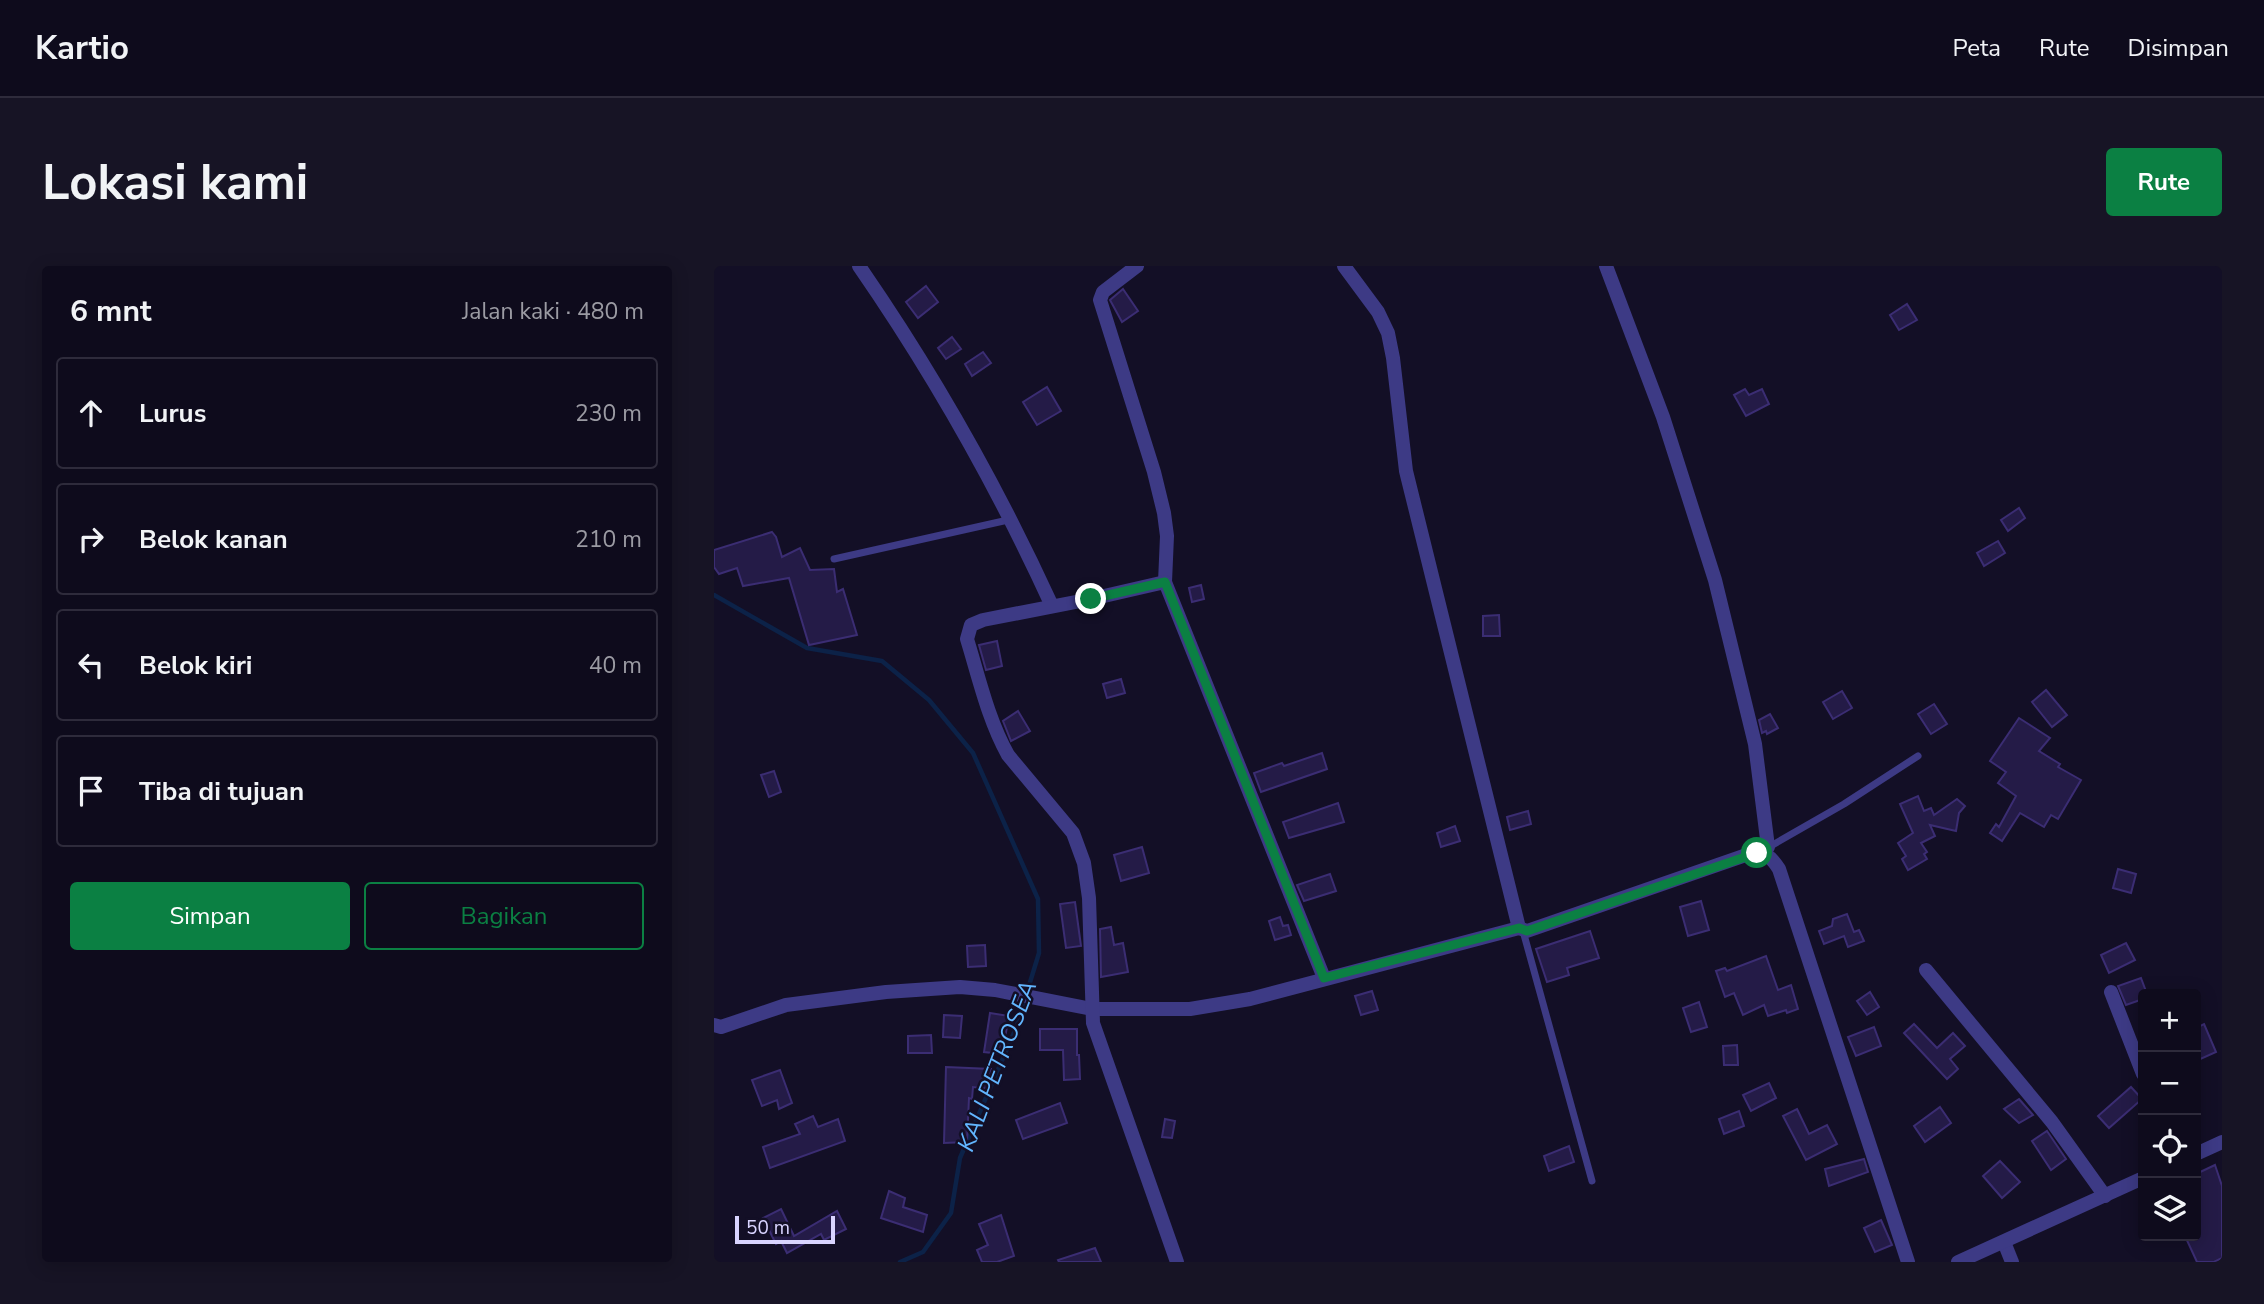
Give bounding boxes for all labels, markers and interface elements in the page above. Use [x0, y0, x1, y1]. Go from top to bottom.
text: Kartio [35, 26, 129, 71]
text: Peta [1952, 32, 2001, 64]
text: Rute [2039, 32, 2090, 64]
text: Disimpan [2128, 32, 2229, 64]
button: Rute [2106, 148, 2222, 216]
text: Lokasi kami [42, 149, 308, 216]
text: 6 mnt [70, 291, 151, 332]
text: Jalan kaki · 480 m [462, 296, 644, 327]
icon: ahead [72, 394, 110, 432]
text: Lurus [139, 396, 206, 431]
text: 230 m [575, 398, 642, 429]
icon: right [72, 520, 110, 558]
text: Belok kanan [139, 522, 288, 557]
text: 210 m [575, 524, 642, 555]
route end [1075, 583, 1106, 614]
icon: left [72, 646, 110, 684]
text: Belok kiri [139, 648, 252, 683]
text: 40 m [589, 650, 642, 681]
icon: arrive [72, 772, 110, 810]
text: Tiba di tujuan [139, 774, 304, 809]
route start [1741, 837, 1772, 868]
button: Simpan [70, 882, 350, 950]
button: Bagikan [364, 882, 644, 950]
water label: KALI PETROSEA [950, 976, 1044, 1156]
map controls [2138, 989, 2201, 1241]
button: + [2138, 989, 2201, 1052]
button: − [2138, 1052, 2201, 1115]
button: locate [2138, 1115, 2201, 1178]
button: layers [2138, 1178, 2201, 1241]
scale bar [735, 1213, 835, 1245]
text: 50 m [746, 1215, 790, 1241]

